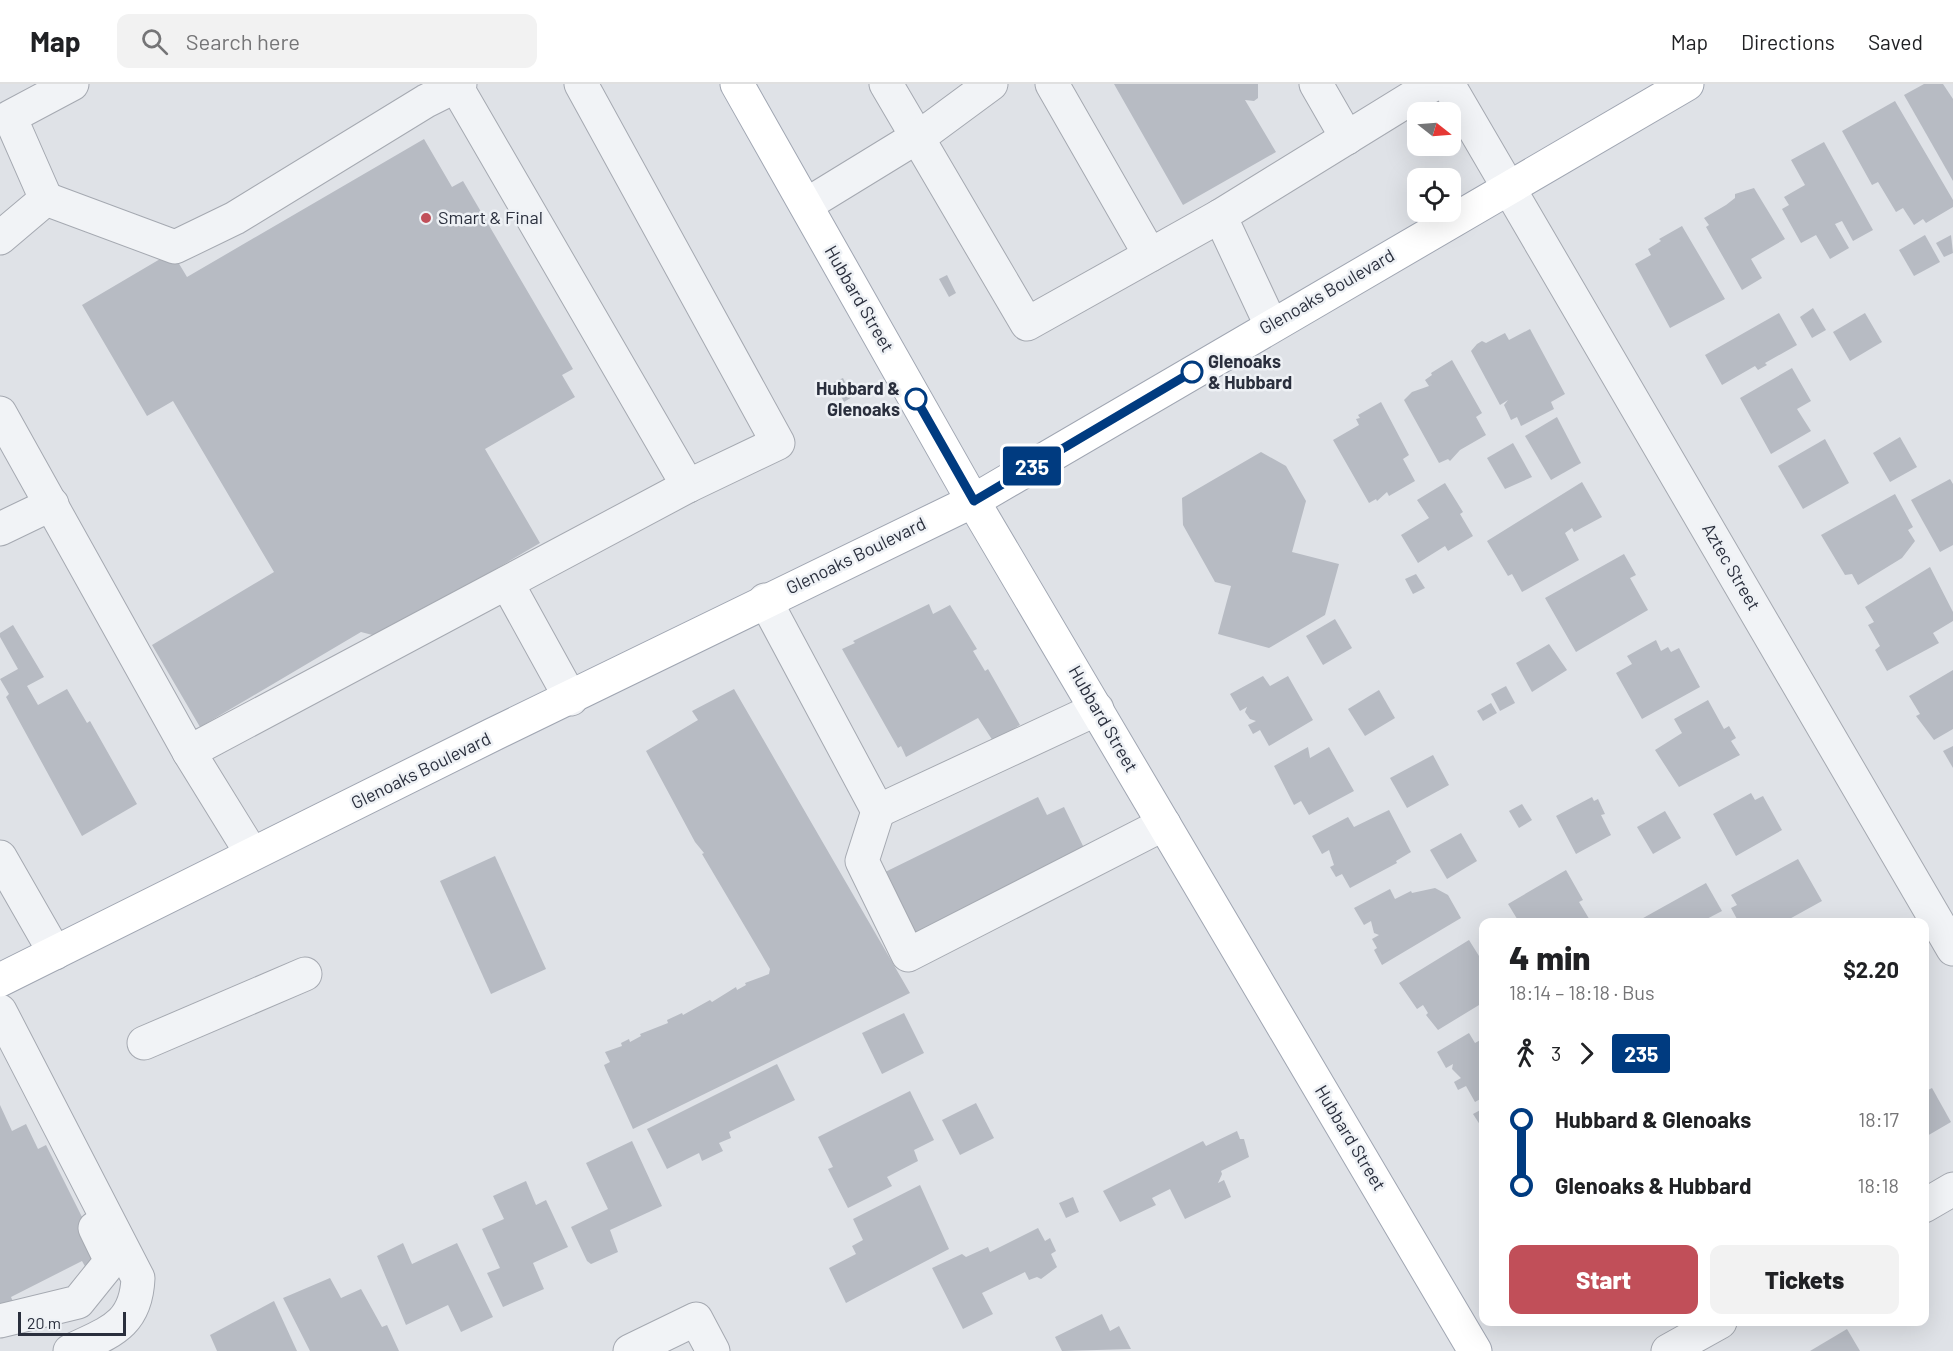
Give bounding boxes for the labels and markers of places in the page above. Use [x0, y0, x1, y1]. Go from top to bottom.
place label: Smart & Final [438, 206, 543, 228]
marker: Smart & Final [419, 211, 433, 225]
place label: Glenoaks & Hubbard [1208, 350, 1292, 393]
marker: Glenoaks & Hubbard [1181, 361, 1203, 383]
place label: Hubbard & Glenoaks [816, 377, 900, 420]
marker: Hubbard & Glenoaks [905, 388, 927, 410]

